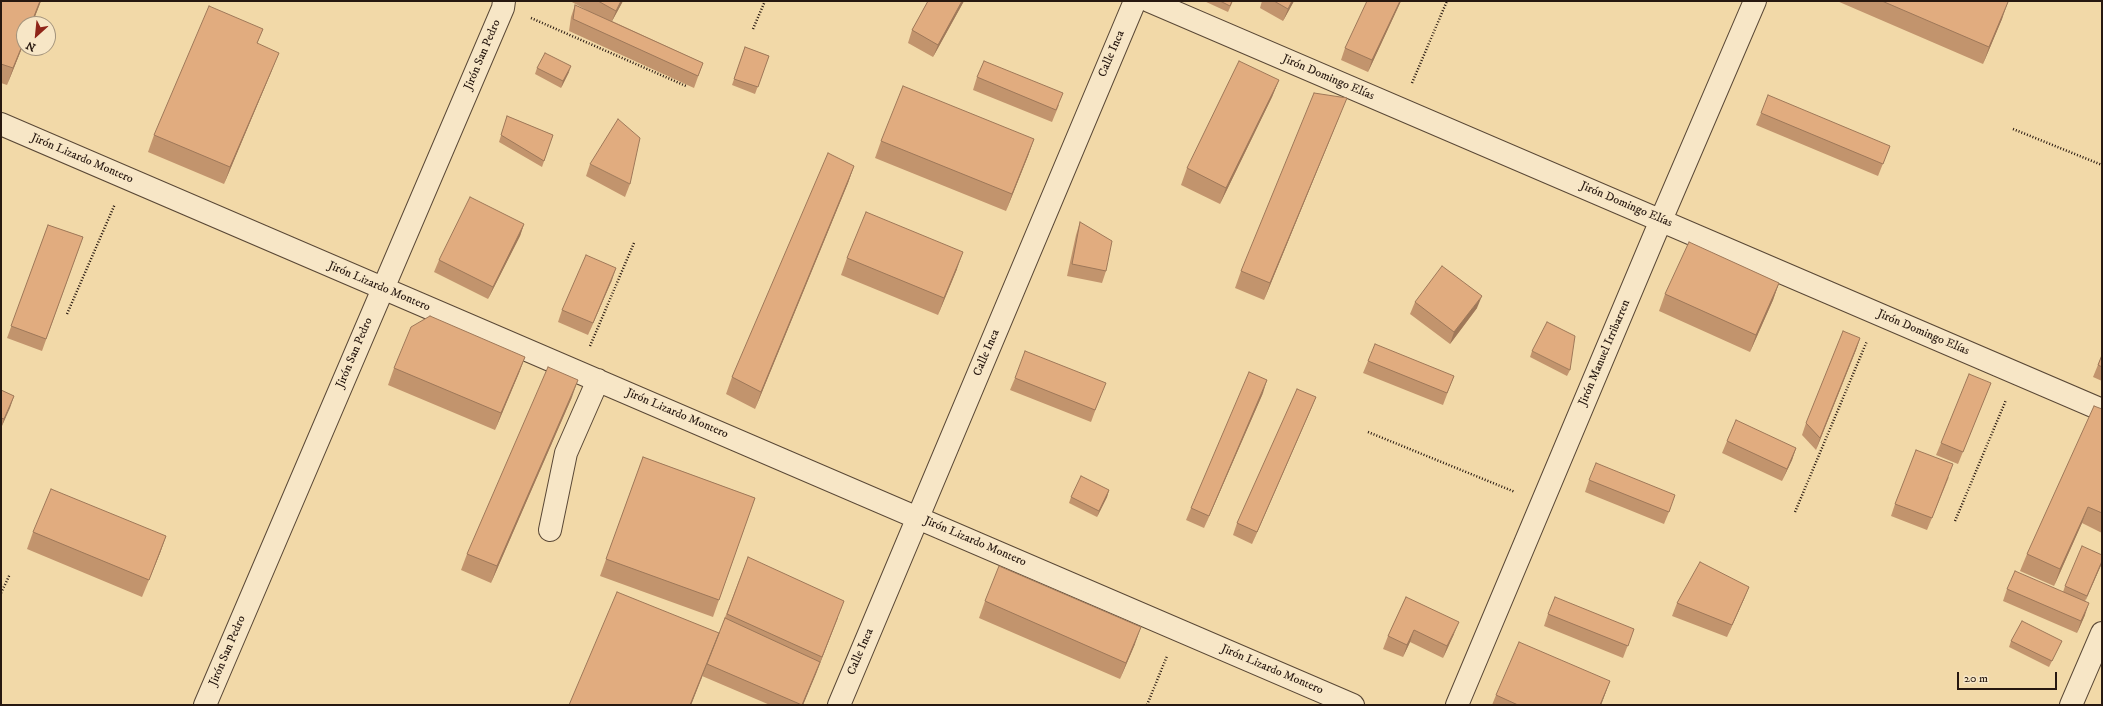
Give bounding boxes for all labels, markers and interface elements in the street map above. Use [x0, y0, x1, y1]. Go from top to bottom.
north arrow [16, 16, 56, 56]
street label: Jirón San Pedro [462, 18, 504, 92]
street label: Calle Inca [1096, 29, 1128, 79]
text: N [24, 38, 38, 54]
street label: Jirón Domingo Elías [1280, 52, 1376, 104]
street label: Jirón Lizardo Montero [29, 131, 135, 187]
street label: Jirón Domingo Elías [1578, 179, 1674, 231]
street label: Jirón Lizardo Montero [326, 259, 432, 315]
street label: Jirón Manuel Irribarren [1576, 298, 1634, 408]
street label: Jirón Domingo Elías [1875, 307, 1971, 359]
street label: Jirón San Pedro [334, 316, 376, 390]
street label: Calle Inca [971, 328, 1003, 378]
street label: Jirón Lizardo Montero [624, 386, 730, 442]
street label: Jirón Lizardo Montero [922, 514, 1028, 570]
street label: Jirón San Pedro [207, 614, 249, 688]
street label: Calle Inca [845, 627, 877, 677]
street label: Jirón Lizardo Montero [1219, 642, 1325, 698]
scale bar [1959, 664, 2059, 690]
text: 20 m [1964, 671, 1988, 686]

